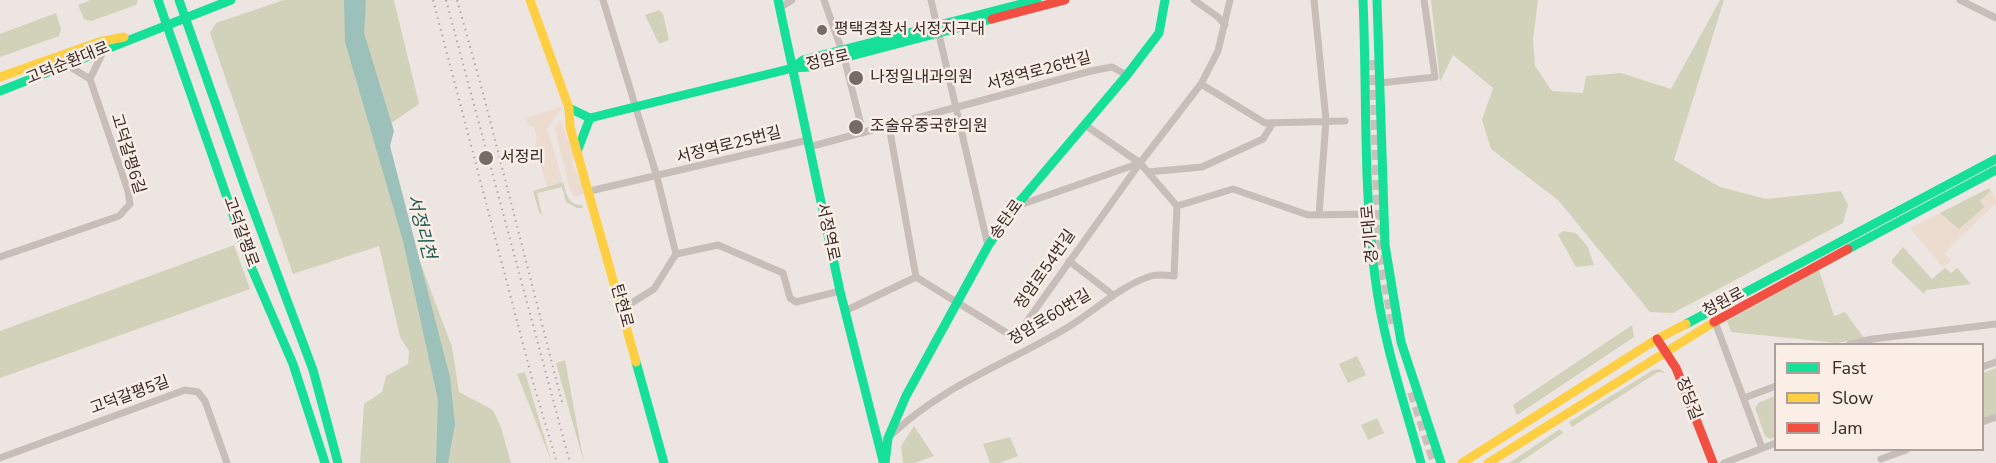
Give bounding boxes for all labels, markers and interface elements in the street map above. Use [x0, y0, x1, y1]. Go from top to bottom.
place label: 평택경찰서 서정지구대 [834, 20, 985, 40]
marker: 평택경찰서 서정지구대 [815, 23, 829, 37]
street label: 고덕순환대로 [23, 39, 113, 89]
street label: 정암로 [804, 47, 852, 75]
street label: 서정역로26번길 [985, 49, 1093, 95]
place label: 나정일내과의원 [870, 68, 973, 88]
marker: 나정일내과의원 [847, 69, 865, 87]
street label: 고덕갈평6길 [106, 111, 148, 197]
place label: 조술유중국한의원 [870, 117, 988, 137]
marker: 조술유중국한의원 [847, 118, 865, 136]
street label: 서정역로25번길 [675, 124, 783, 168]
place label: 서정리 [500, 148, 544, 168]
marker: 서정리 [477, 149, 495, 167]
water label: 서정리천 [401, 192, 439, 262]
street label: 고덕갈평로 [218, 194, 262, 270]
street label: 송탄로 [986, 196, 1028, 244]
street label: 서정역로 [811, 201, 843, 263]
street label: 경기대로 [1359, 204, 1383, 264]
street label: 정암로54번길 [1012, 226, 1080, 314]
street label: 탄현로 [606, 282, 636, 330]
street label: 청원로 [1700, 284, 1748, 322]
street label: 정암로60번길 [1005, 286, 1095, 350]
legend [1774, 343, 1984, 451]
text: Fast [1832, 356, 1866, 380]
street label: 고덕갈평5길 [88, 373, 172, 419]
street label: 장당길 [1671, 375, 1705, 423]
text: Slow [1832, 386, 1873, 410]
text: Jam [1832, 416, 1863, 440]

